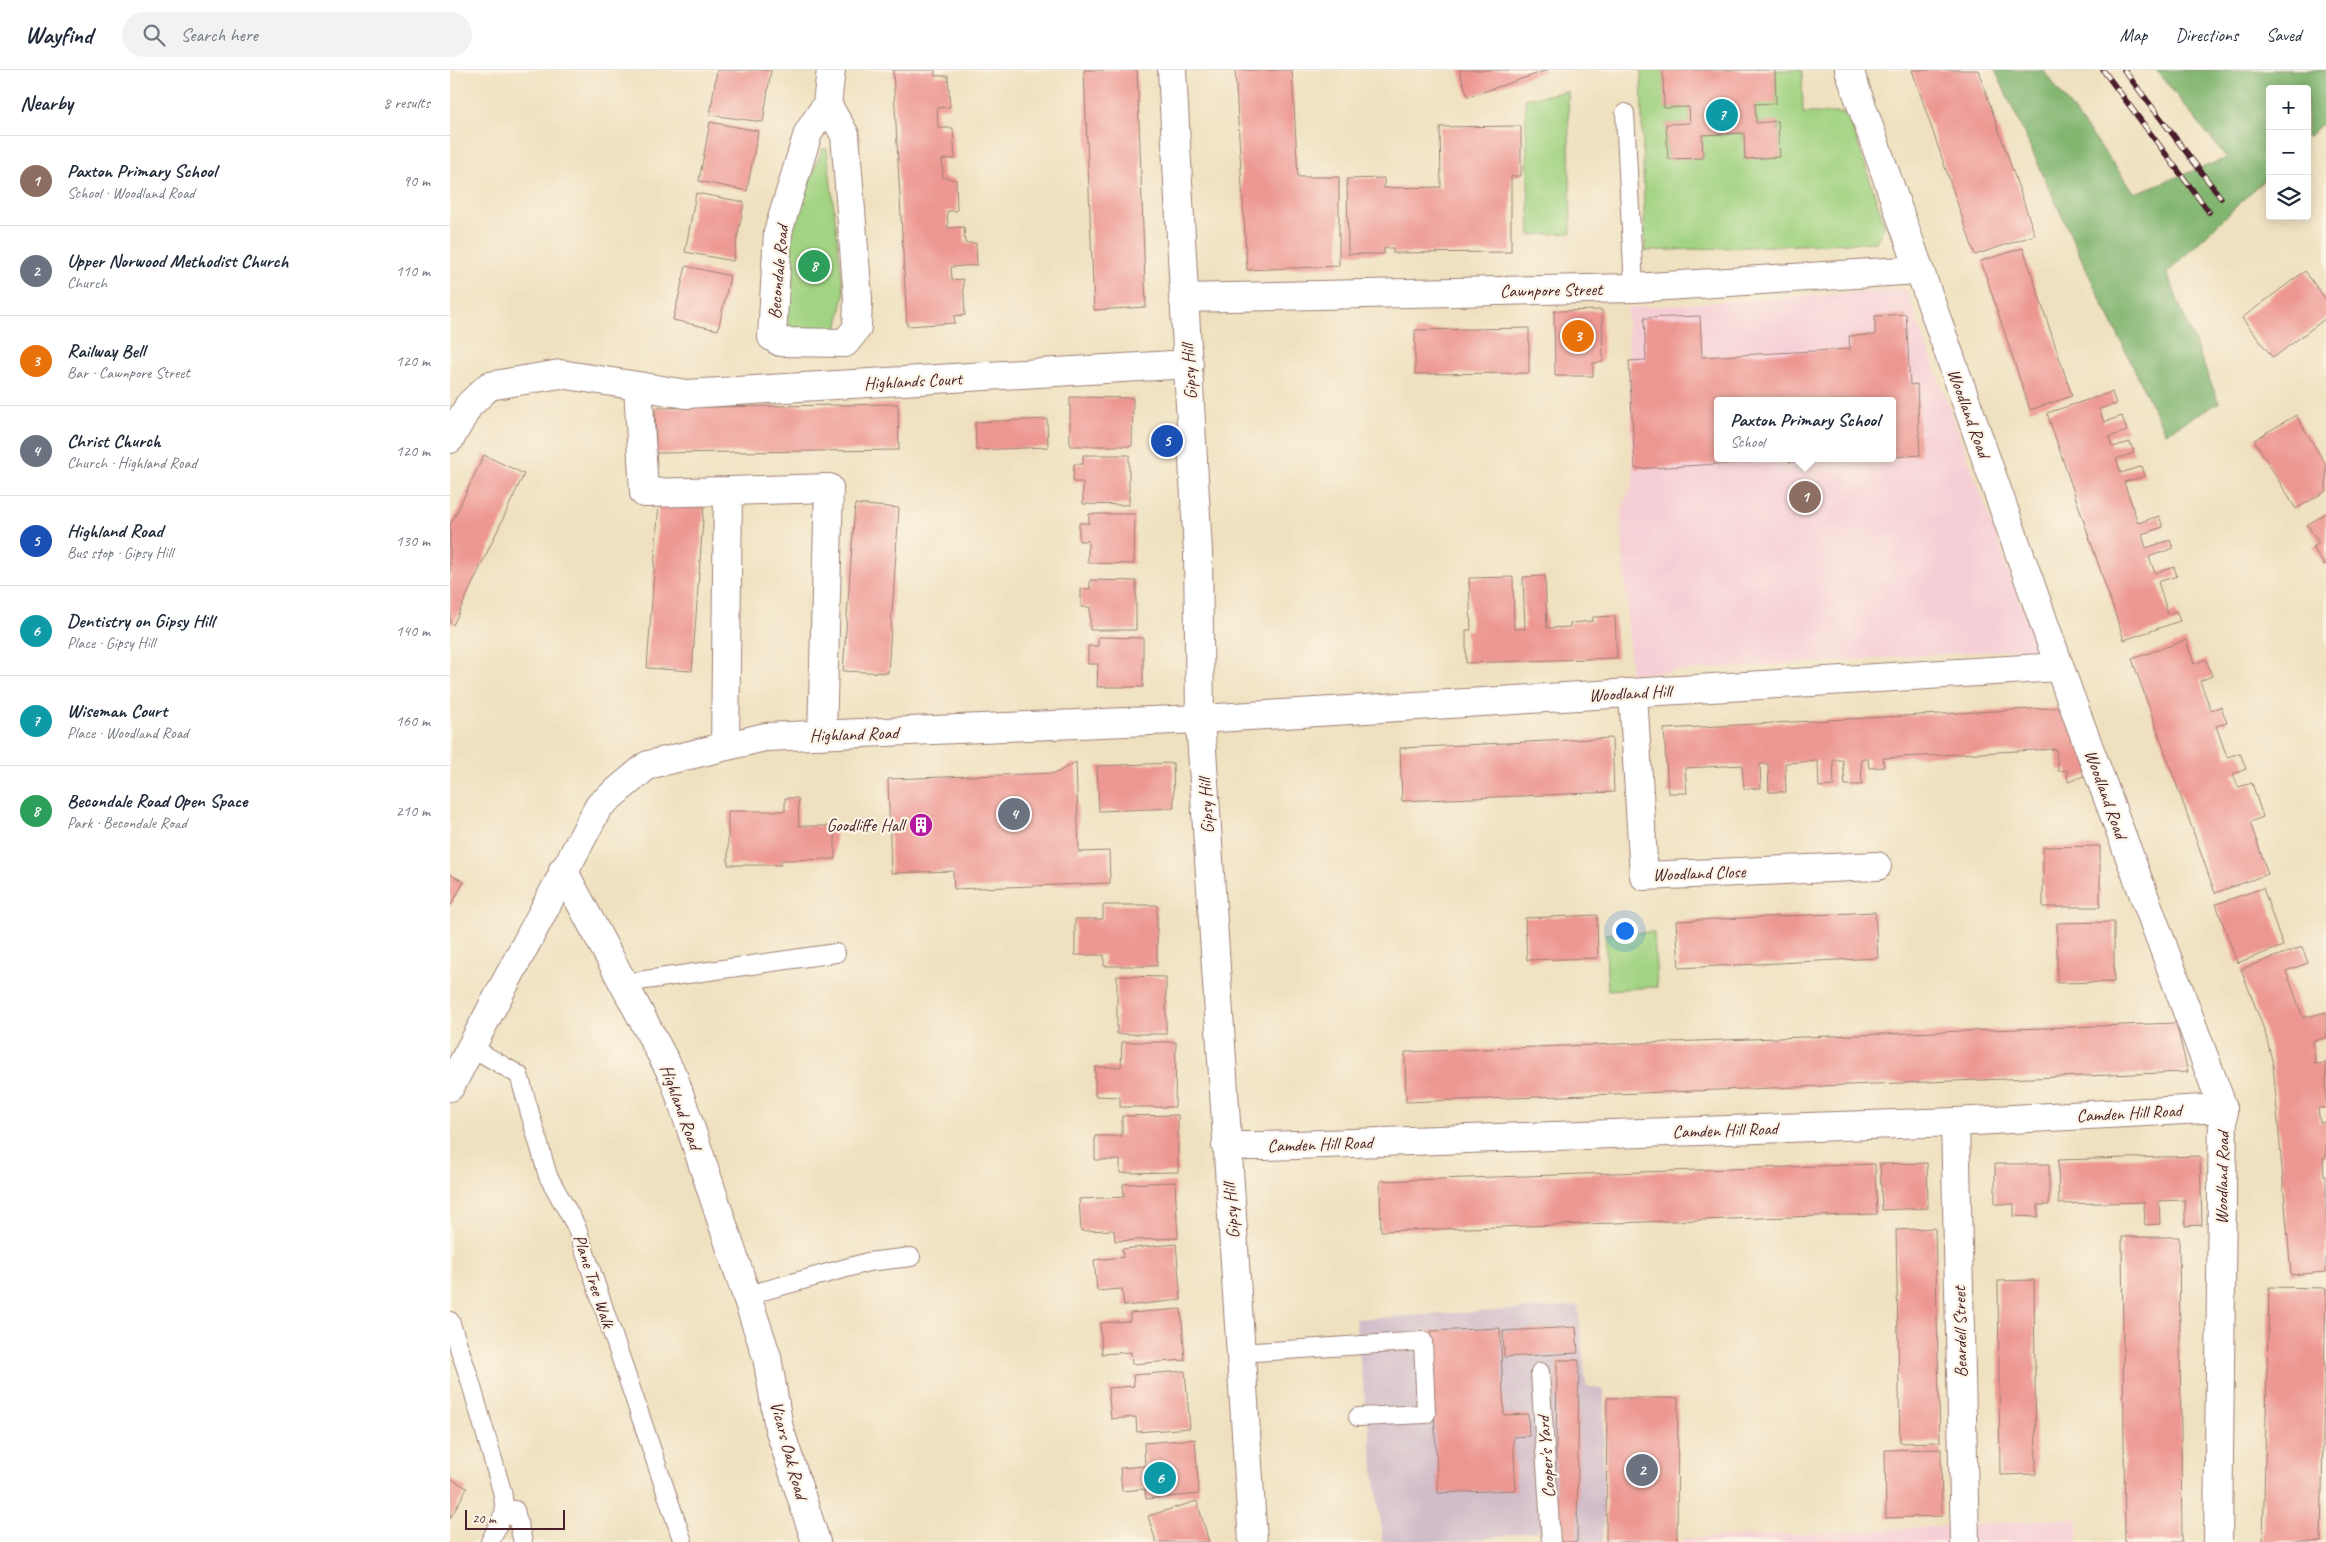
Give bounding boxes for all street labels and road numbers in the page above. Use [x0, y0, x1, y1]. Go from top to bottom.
street label: Becondale Road [763, 221, 793, 320]
street label: Cawnpore Street [1500, 278, 1604, 302]
street label: Gipsy Hill [1176, 341, 1201, 400]
street label: Woodland Road [1943, 366, 1996, 463]
street label: Highlands Court [863, 367, 965, 395]
street label: Woodland Hill [1588, 680, 1675, 706]
street label: Highland Road [809, 721, 902, 747]
street label: Woodland Road [2080, 747, 2133, 844]
street label: Gipsy Hill [1193, 775, 1218, 834]
street label: Woodland Close [1652, 860, 1747, 886]
street label: Highland Road [655, 1062, 708, 1155]
street label: Camden Hill Road [2076, 1099, 2185, 1127]
street label: Camden Hill Road [1672, 1117, 1781, 1143]
street label: Woodland Road [2210, 1128, 2234, 1225]
street label: Camden Hill Road [1267, 1131, 1376, 1157]
street label: Gipsy Hill [1218, 1180, 1244, 1239]
street label: Plane Tree Walk [569, 1231, 620, 1332]
street label: Beardell Street [1948, 1284, 1972, 1378]
street label: Vicars Oak Road [765, 1399, 813, 1504]
street label: Cooper's Yard [1532, 1412, 1560, 1499]

